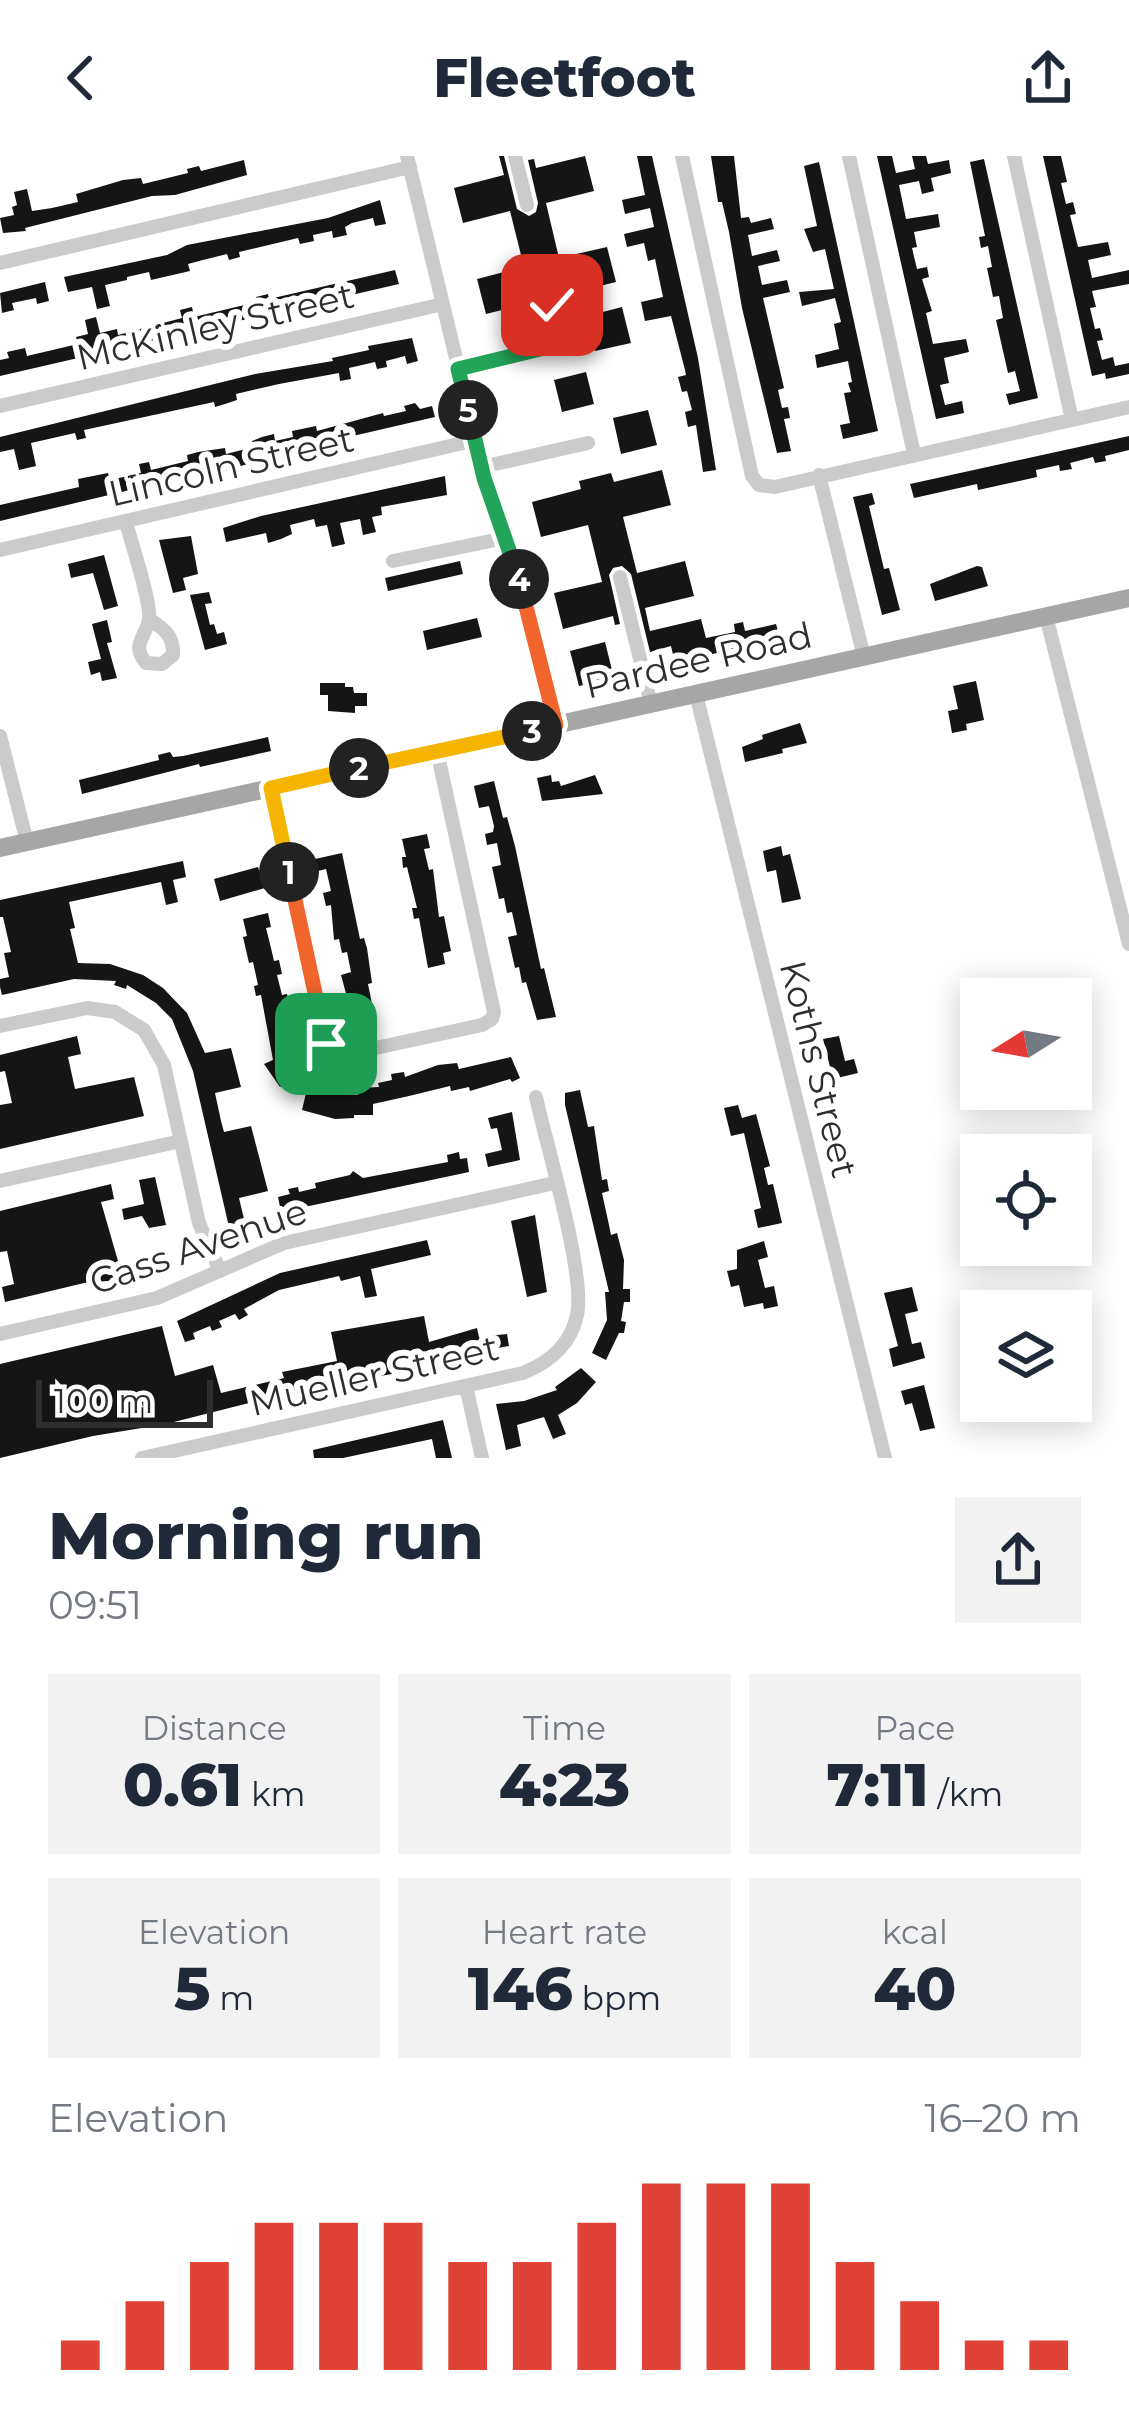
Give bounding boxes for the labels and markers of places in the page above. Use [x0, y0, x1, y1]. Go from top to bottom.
pin [501, 254, 603, 356]
pin: 5 [438, 380, 498, 440]
pin: 4 [489, 549, 549, 609]
pin: 3 [502, 701, 562, 761]
pin: 2 [329, 738, 389, 798]
pin: 1 [259, 842, 319, 902]
pin [275, 993, 377, 1095]

